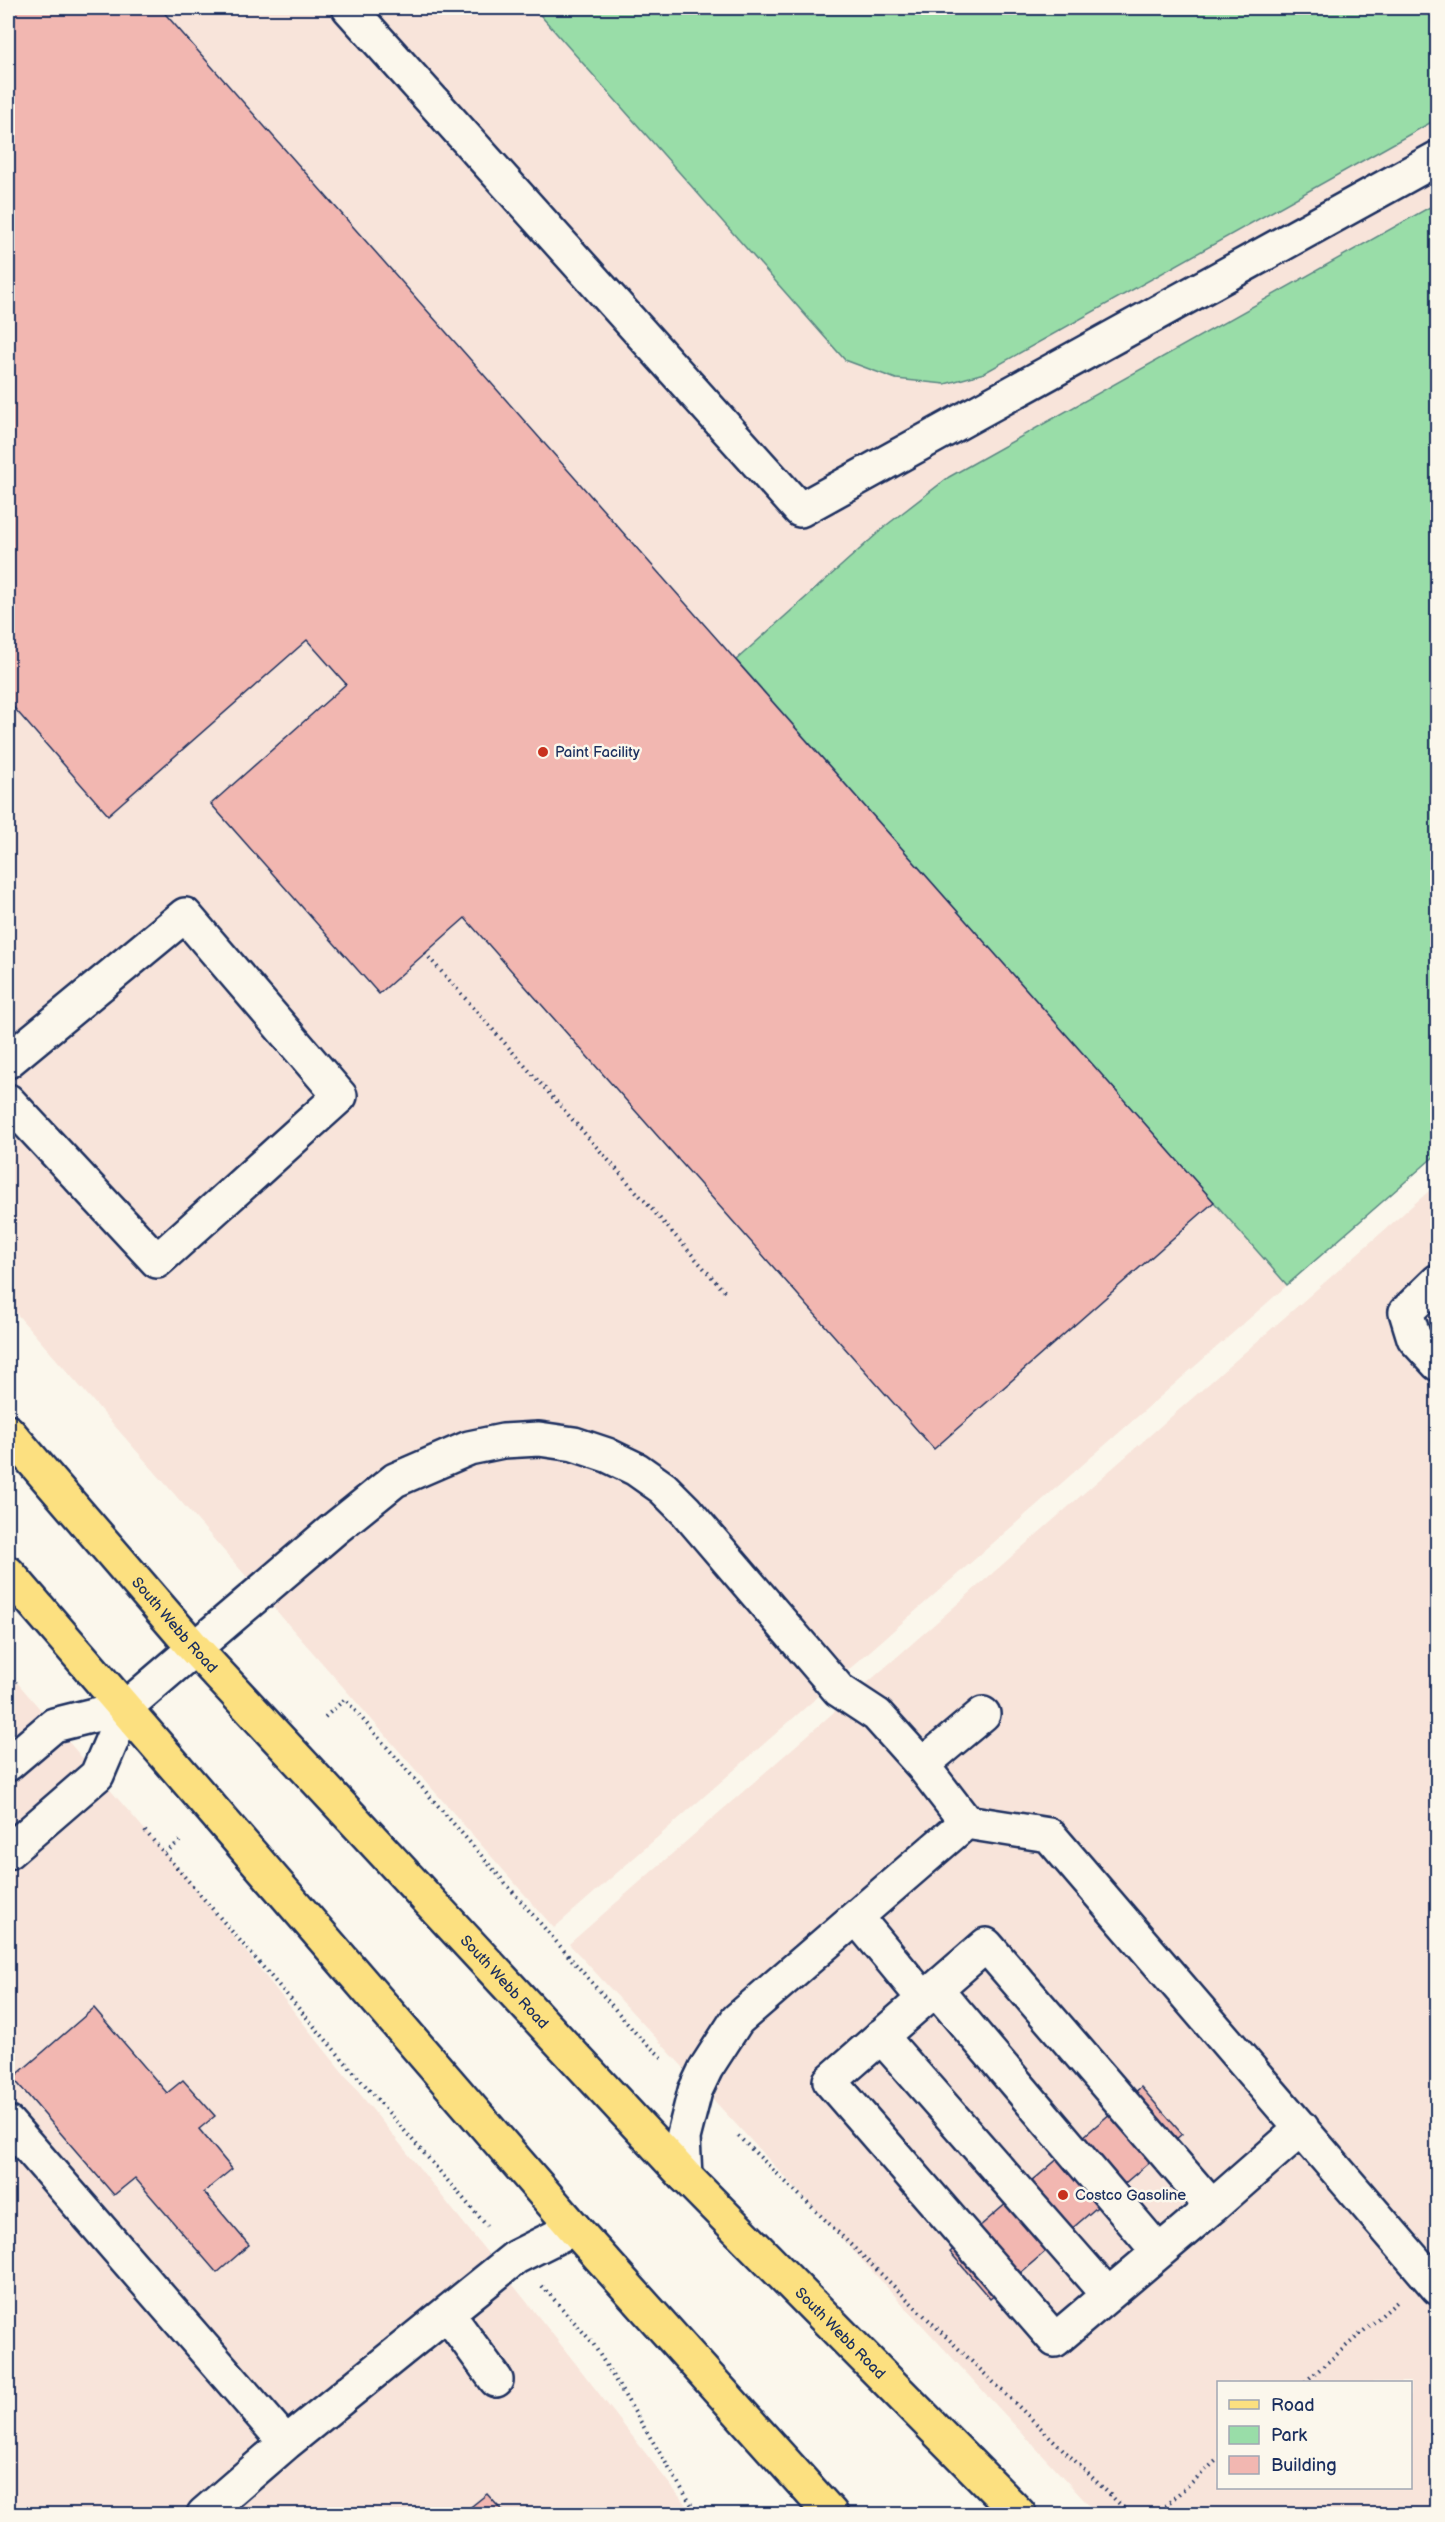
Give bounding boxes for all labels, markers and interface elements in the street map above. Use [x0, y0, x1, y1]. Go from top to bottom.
place label: Paint Facility [555, 743, 640, 762]
marker: Paint Facility [536, 745, 550, 759]
street label: South Webb Road [127, 1573, 221, 1677]
street label: South Webb Road [456, 1931, 552, 2033]
place label: Costco Gasoline [1075, 2186, 1186, 2205]
marker: Costco Gasoline [1056, 2188, 1070, 2202]
street label: South Webb Road [791, 2284, 889, 2383]
legend [1217, 2381, 1412, 2489]
text: Road [1271, 2395, 1315, 2416]
text: Park [1271, 2425, 1307, 2446]
text: Building [1271, 2455, 1337, 2476]

